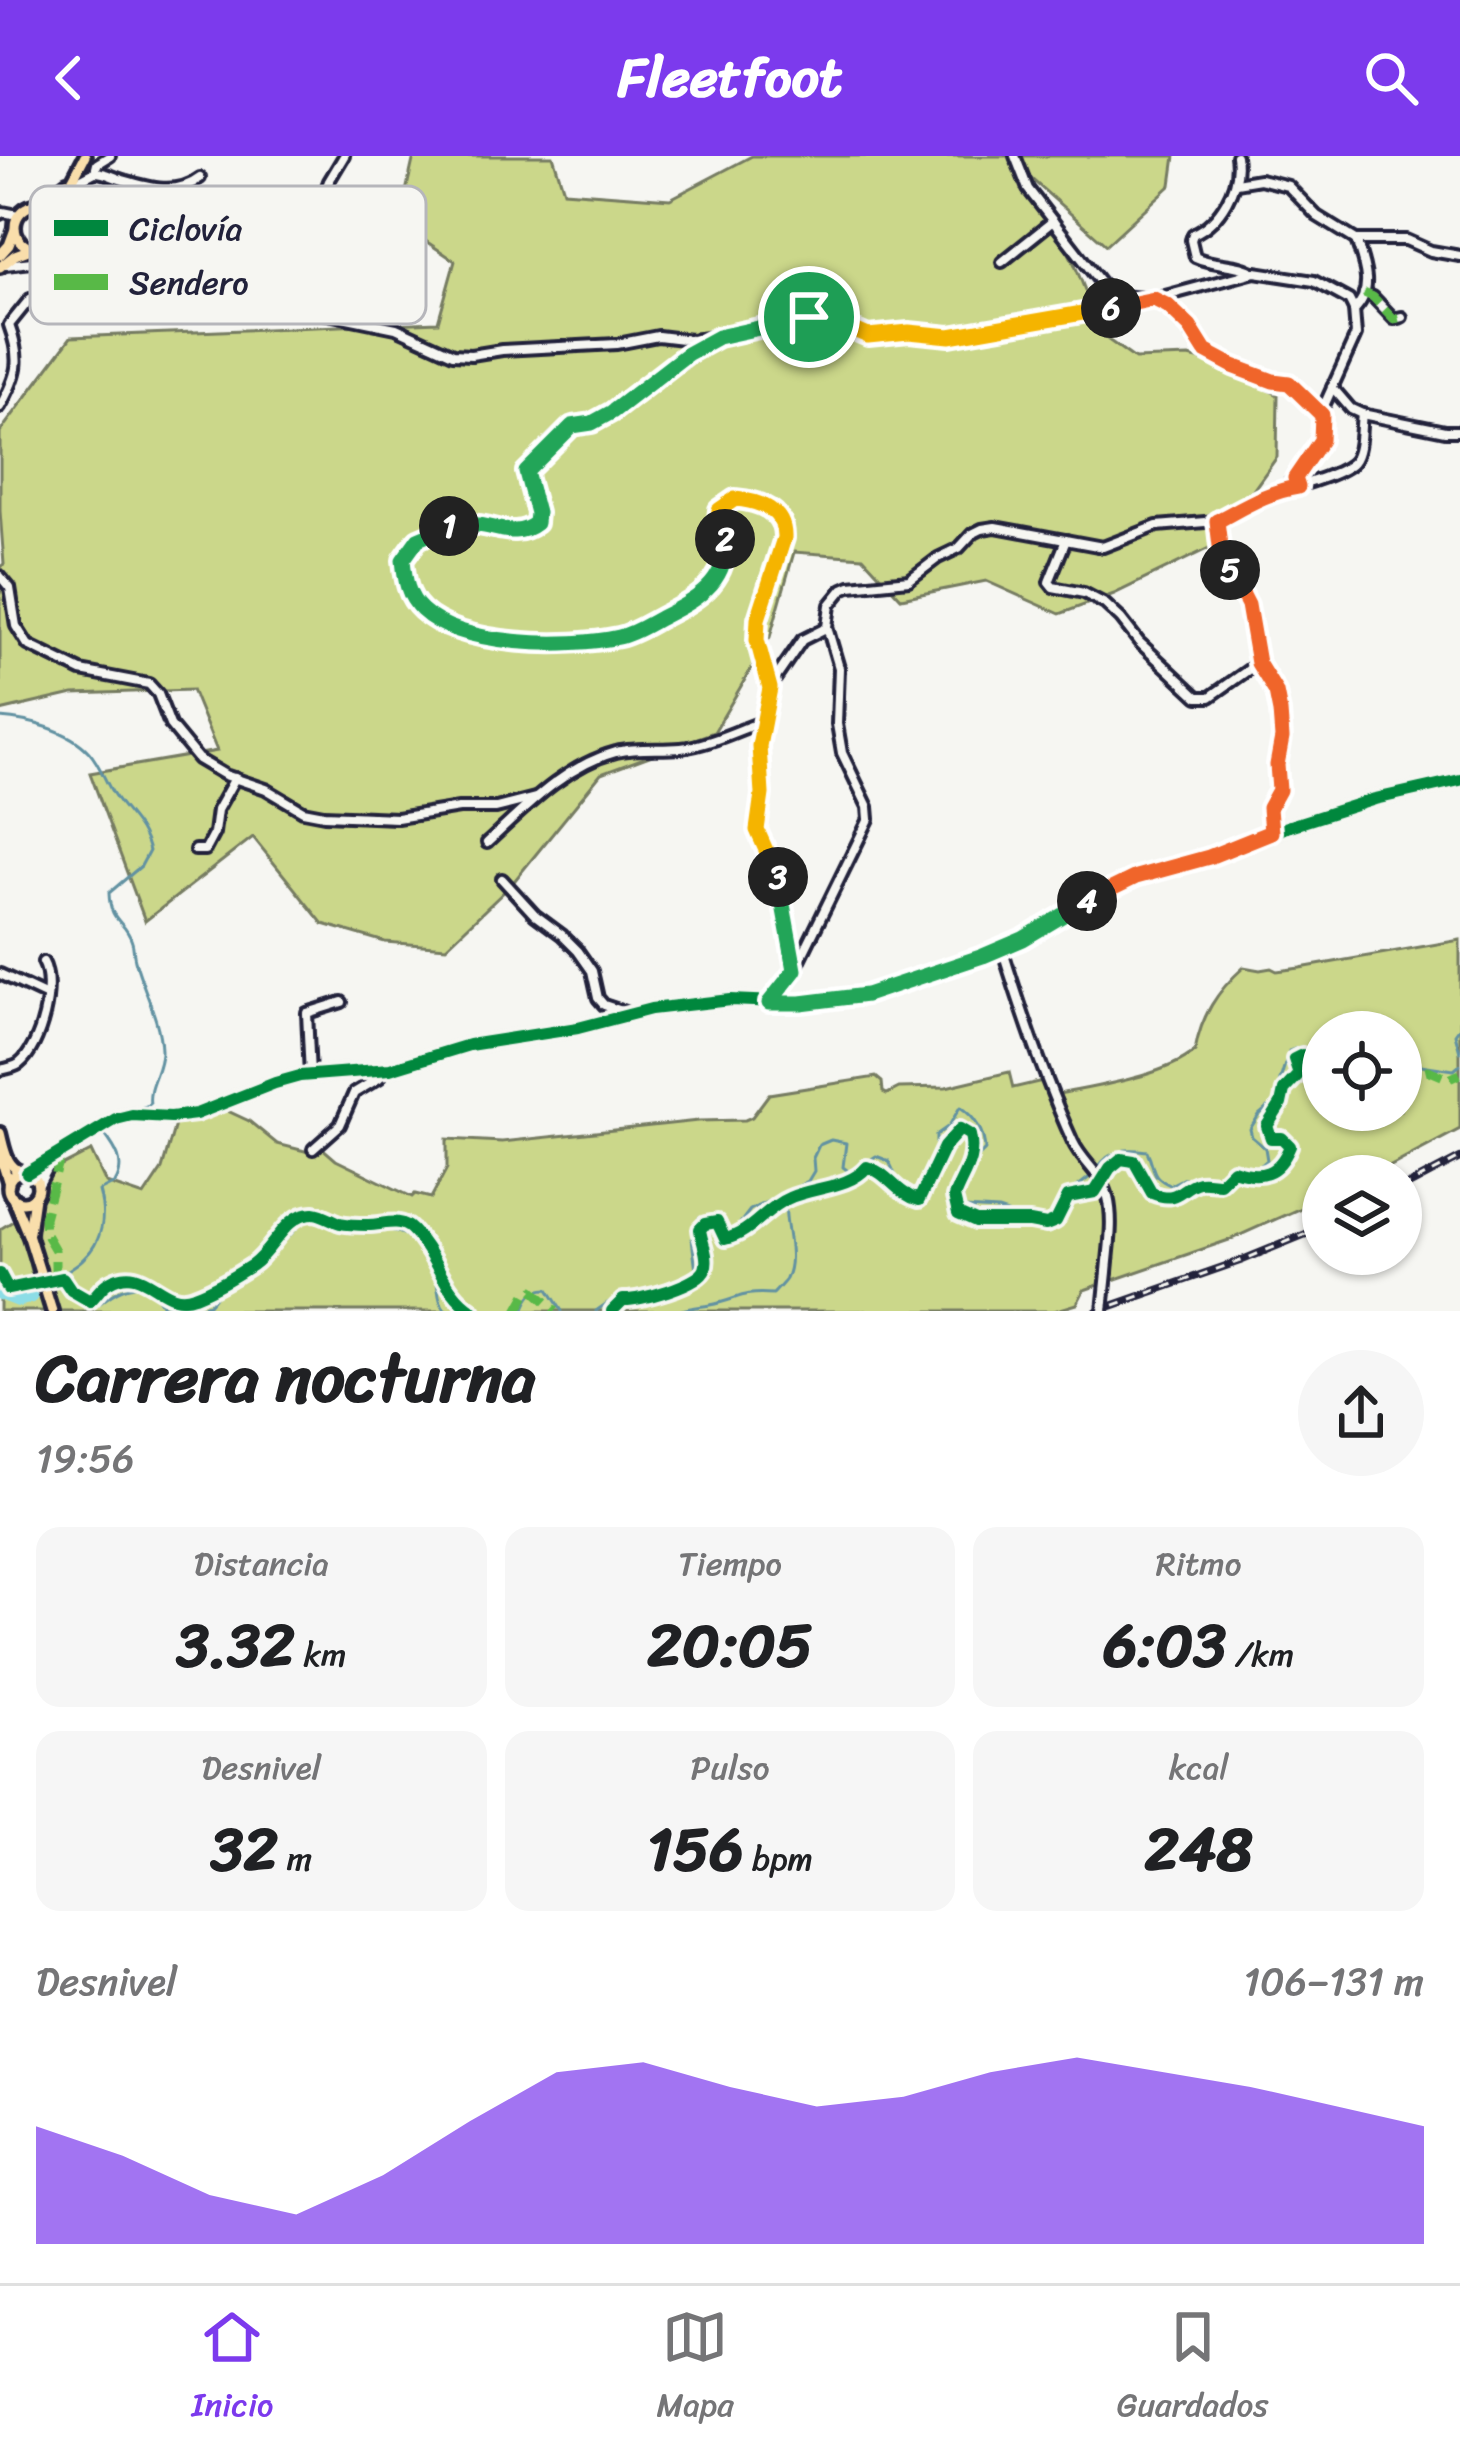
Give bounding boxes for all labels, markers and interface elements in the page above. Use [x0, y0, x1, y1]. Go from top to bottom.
text: Fleetfoot [617, 30, 843, 126]
icon: back [36, 45, 102, 111]
icon: search [1358, 45, 1424, 111]
legend [30, 186, 426, 324]
text: Ciclovía [129, 200, 243, 258]
text: Sendero [129, 254, 249, 312]
pin [758, 266, 860, 368]
pin: 6 [1081, 278, 1141, 338]
text: 6 [1102, 279, 1120, 337]
icon: arrive [776, 284, 842, 350]
pin: 1 [419, 496, 479, 556]
text: 1 [442, 497, 456, 555]
pin: 2 [695, 509, 755, 569]
text: 2 [715, 510, 735, 568]
pin: 5 [1200, 540, 1260, 600]
text: 5 [1220, 541, 1240, 599]
pin: 3 [748, 847, 808, 907]
text: 3 [769, 848, 787, 906]
pin: 4 [1057, 871, 1117, 931]
text: 4 [1077, 872, 1097, 930]
map controls [1302, 1011, 1422, 1275]
button: locate [1302, 1011, 1422, 1131]
button: layers [1302, 1155, 1422, 1275]
text: Carrera nocturna [36, 1320, 536, 1437]
button: share [1298, 1350, 1424, 1476]
text: 19:56 [36, 1424, 134, 1493]
text: Distancia [194, 1535, 329, 1593]
text: Tiempo [678, 1535, 782, 1593]
text: Ritmo [1156, 1535, 1241, 1593]
text: 3.32 [176, 1593, 295, 1699]
text: 20:05 [647, 1593, 813, 1699]
text: 6:03 [1103, 1593, 1226, 1699]
text: km [295, 1626, 346, 1684]
text: /km [1226, 1626, 1294, 1684]
text: Desnivel [202, 1739, 321, 1797]
text: Pulso [690, 1739, 770, 1797]
text: kcal [1169, 1739, 1229, 1797]
text: 32 [211, 1797, 278, 1903]
text: 156 [647, 1797, 744, 1903]
text: 248 [1145, 1797, 1253, 1903]
text: m [278, 1830, 312, 1888]
text: bpm [744, 1830, 813, 1888]
text: Desnivel [36, 1947, 177, 2016]
text: 106–131 m [1243, 1947, 1424, 2016]
tab: Inicio [192, 2304, 273, 2434]
tab: Mapa [656, 2304, 734, 2434]
tab: Guardados [1117, 2304, 1269, 2434]

